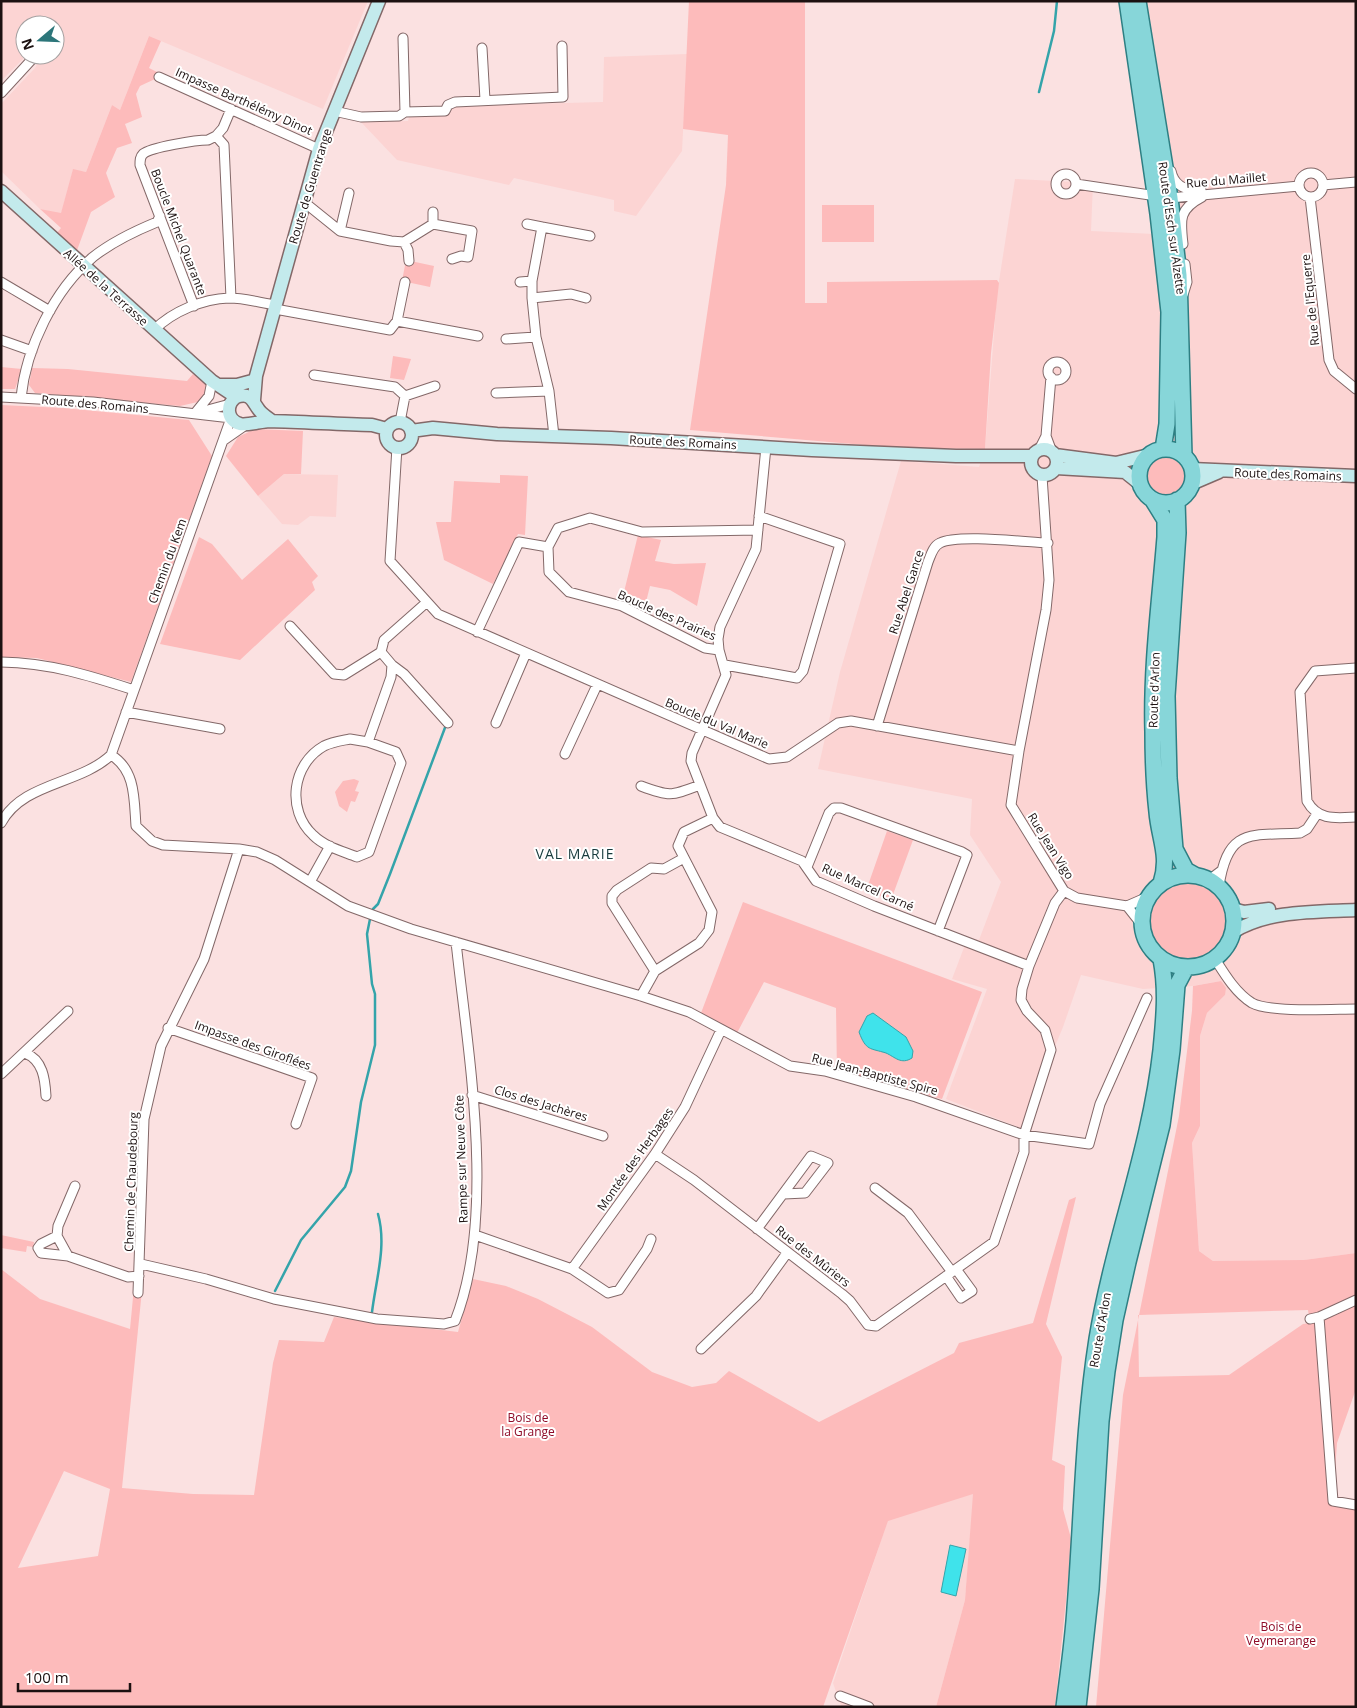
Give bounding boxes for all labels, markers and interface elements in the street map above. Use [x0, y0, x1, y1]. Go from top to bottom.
north arrow [15, 15, 65, 65]
text: N [16, 36, 38, 53]
street label: Impasse Barthélémy Dinot [173, 63, 315, 139]
street label: Route de Guentrange [284, 126, 336, 246]
street label: Route d'Esch sur Alzette [1154, 160, 1190, 296]
street label: Boucle Michel Quarante [147, 166, 211, 298]
street label: Rue du Maillet [1185, 168, 1267, 192]
street label: Allée de la Terrasse [60, 244, 152, 330]
street label: Rue de l'Equerre [1297, 253, 1323, 347]
street label: Route des Romains [41, 391, 150, 417]
street label: Route des Romains [629, 431, 737, 453]
street label: Route des Romains [1234, 464, 1342, 484]
street label: Chemin du Kem [144, 516, 190, 606]
street label: Rue Abel Gance [884, 547, 928, 636]
street label: Boucle des Prairies [615, 586, 719, 644]
street label: Route d'Arlon [1144, 652, 1164, 728]
street label: Boucle du Val Marie [663, 694, 772, 753]
street label: Rue Jean Vigo [1024, 809, 1078, 883]
district label: VAL MARIE [536, 844, 614, 863]
street label: Rue Marcel Carné [819, 859, 917, 915]
street label: Impasse des Giroflées [192, 1016, 314, 1074]
street label: Rue Jean-Baptiste Spire [810, 1049, 940, 1099]
street label: Clos des Jachères [492, 1081, 590, 1125]
street label: Rampe sur Neuve Côte [450, 1094, 472, 1223]
street label: Montée des Herbages [593, 1104, 677, 1214]
street label: Chemin de Chaudebourg [120, 1111, 142, 1252]
street label: Rue des Mûriers [772, 1221, 854, 1291]
street label: Route d'Arlon [1085, 1291, 1115, 1369]
park label: Bois de la Grange [501, 1409, 555, 1440]
park label: Bois de Veymerange [1246, 1618, 1316, 1649]
scale bar [18, 1660, 130, 1692]
text: 100 m [25, 1667, 69, 1687]

